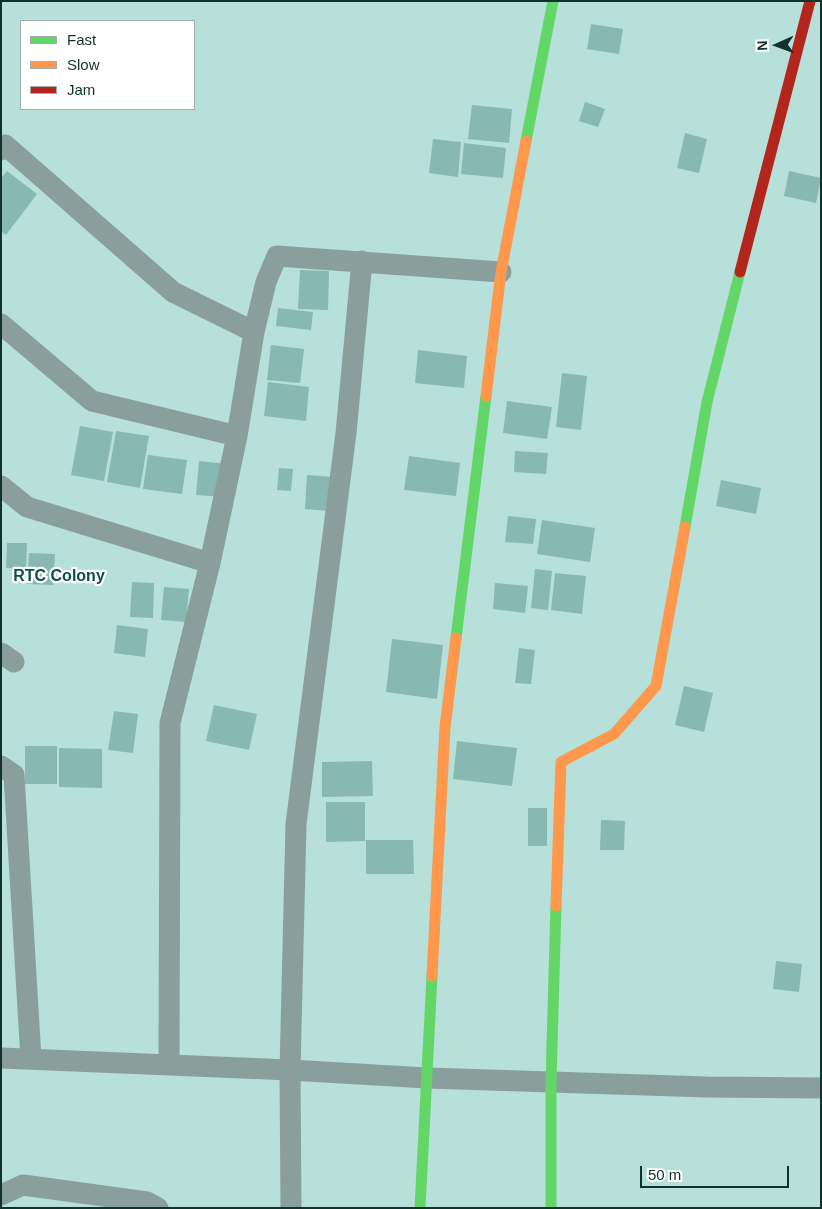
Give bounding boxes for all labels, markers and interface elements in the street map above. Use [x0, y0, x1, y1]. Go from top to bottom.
legend [20, 20, 195, 110]
north arrow [752, 20, 802, 70]
text: Fast [67, 31, 96, 48]
text: N [754, 40, 770, 51]
text: Slow [67, 56, 100, 73]
text: Jam [67, 81, 95, 98]
district label: RTC Colony [13, 567, 105, 587]
scale bar [642, 1156, 791, 1188]
text: 50 m [648, 1166, 681, 1183]

